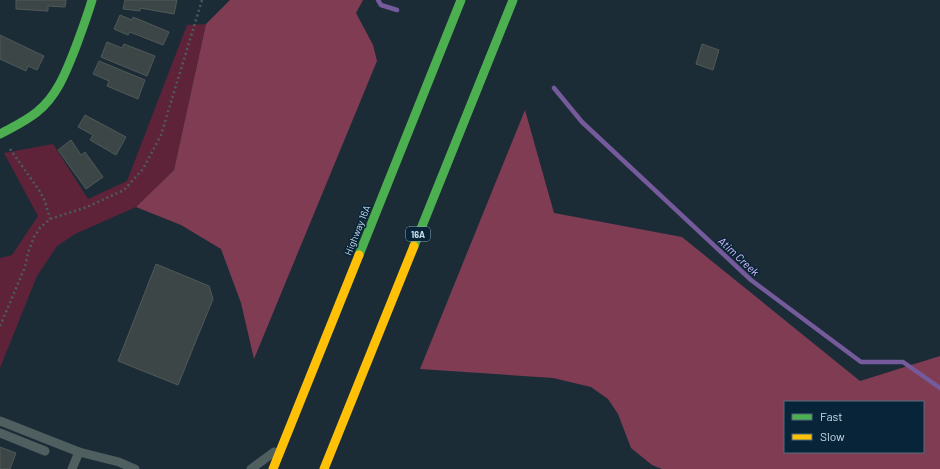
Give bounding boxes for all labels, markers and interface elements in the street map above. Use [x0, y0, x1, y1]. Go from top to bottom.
street label: Highway 16A [341, 203, 373, 257]
road number: 16A [406, 227, 430, 241]
water label: Atim Creek [716, 234, 763, 279]
legend [784, 401, 924, 453]
text: Fast [820, 409, 843, 423]
text: Slow [820, 429, 845, 443]

